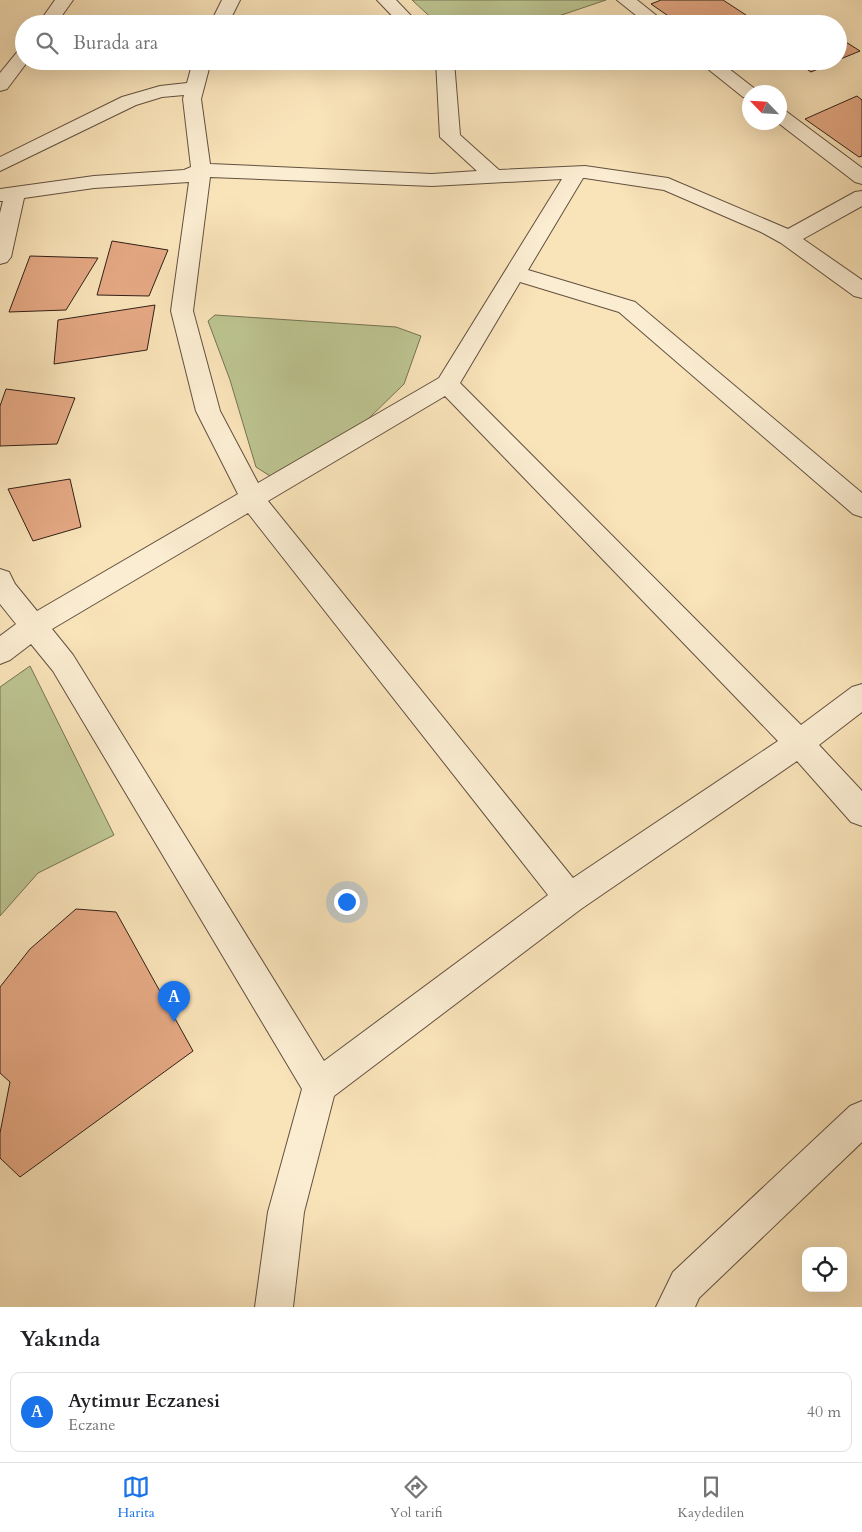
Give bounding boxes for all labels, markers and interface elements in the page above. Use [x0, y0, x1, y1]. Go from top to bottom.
search box [15, 15, 847, 70]
icon: search [33, 29, 61, 57]
text: Burada ara [73, 30, 158, 56]
north arrow [742, 85, 787, 130]
your location [334, 889, 360, 915]
pin: A [158, 981, 190, 1022]
map controls [802, 1247, 847, 1292]
button: locate [802, 1247, 847, 1292]
text: Yakında [20, 1325, 100, 1354]
text: Aytimur Eczanesi [68, 1388, 220, 1414]
text: A [31, 1401, 43, 1423]
text: 40 m [807, 1401, 841, 1423]
text: Eczane [68, 1414, 116, 1436]
tab: Harita [118, 1473, 155, 1522]
tab: Yol tarifi [390, 1473, 443, 1522]
tab: Kaydedilen [678, 1473, 744, 1522]

